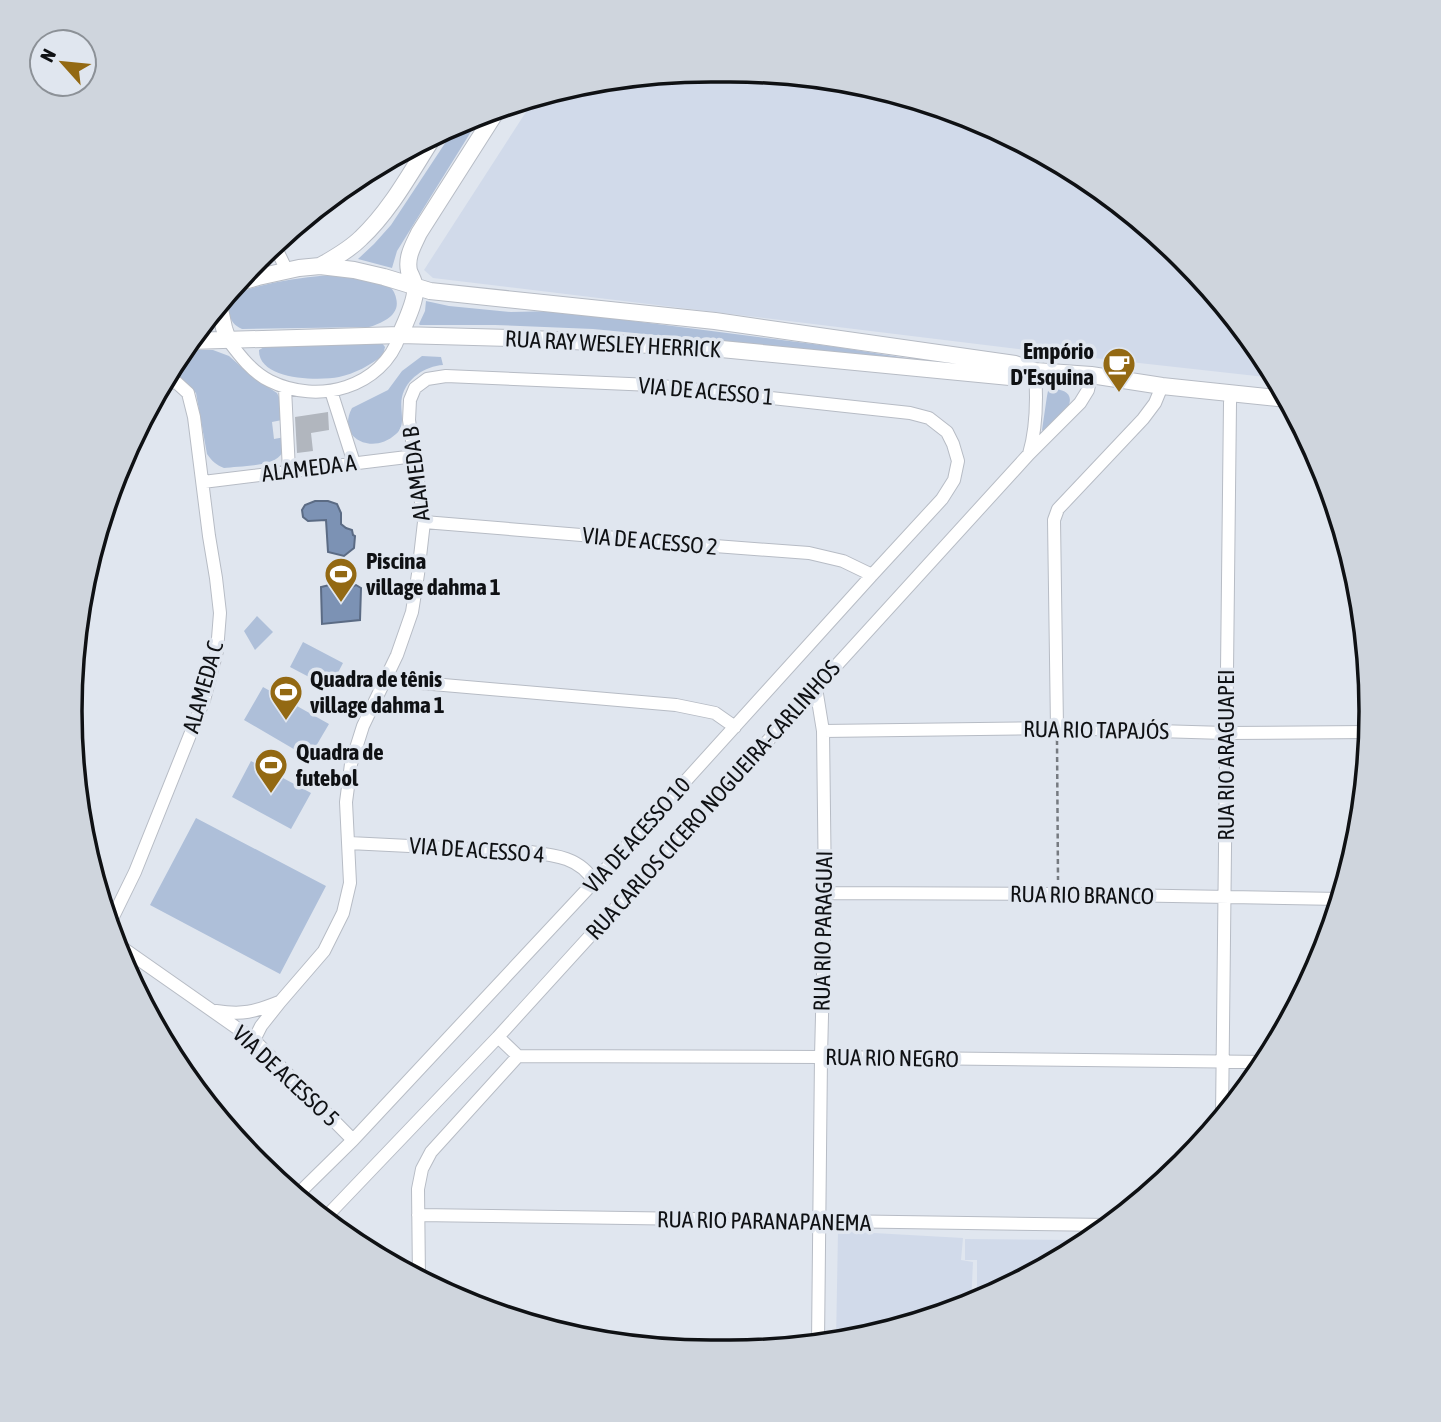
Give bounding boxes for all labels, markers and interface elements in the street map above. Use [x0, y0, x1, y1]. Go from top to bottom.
north arrow [28, 28, 98, 98]
text: N [36, 45, 60, 65]
street label: RUA RAY WESLEY HERRICK [504, 325, 722, 363]
place label: Empório D'Esquina [1010, 338, 1094, 390]
cafe icon: Empório D'Esquina [1100, 345, 1138, 394]
street label: VIA DE ACESSO 1 [637, 372, 775, 410]
street label: ALAMEDA B [397, 425, 435, 523]
street label: ALAMEDA A [260, 449, 359, 487]
street label: VIA DE ACESSO 2 [581, 522, 719, 560]
place label: Piscina village dahma 1 [366, 548, 501, 600]
sports icon: Piscina village dahma 1 [322, 555, 360, 604]
street label: ALAMEDA C [178, 638, 228, 736]
street label: RUA CARLOS CICERO NOGUEIRA-CARLINHOS [581, 655, 845, 945]
place label: Quadra de tênis village dahma 1 [310, 666, 445, 718]
street label: RUA RIO ARAGUAPEI [1213, 669, 1239, 841]
sports icon: Quadra de tênis village dahma 1 [267, 673, 305, 722]
street label: RUA RIO TAPAJÓS [1023, 716, 1170, 744]
place label: Quadra de futebol [295, 739, 384, 791]
sports icon: Quadra de futebol [252, 746, 290, 795]
street label: VIA DE ACESSO 10 [578, 772, 696, 898]
street label: VIA DE ACESSO 4 [408, 832, 546, 868]
street label: RUA RIO PARAGUAI [809, 850, 837, 1012]
street label: RUA RIO BRANCO [1010, 881, 1154, 909]
street label: VIA DE ACESSO 5 [228, 1020, 344, 1132]
street label: RUA RIO NEGRO [825, 1044, 959, 1072]
street label: RUA RIO PARANAPANEMA [657, 1206, 872, 1236]

